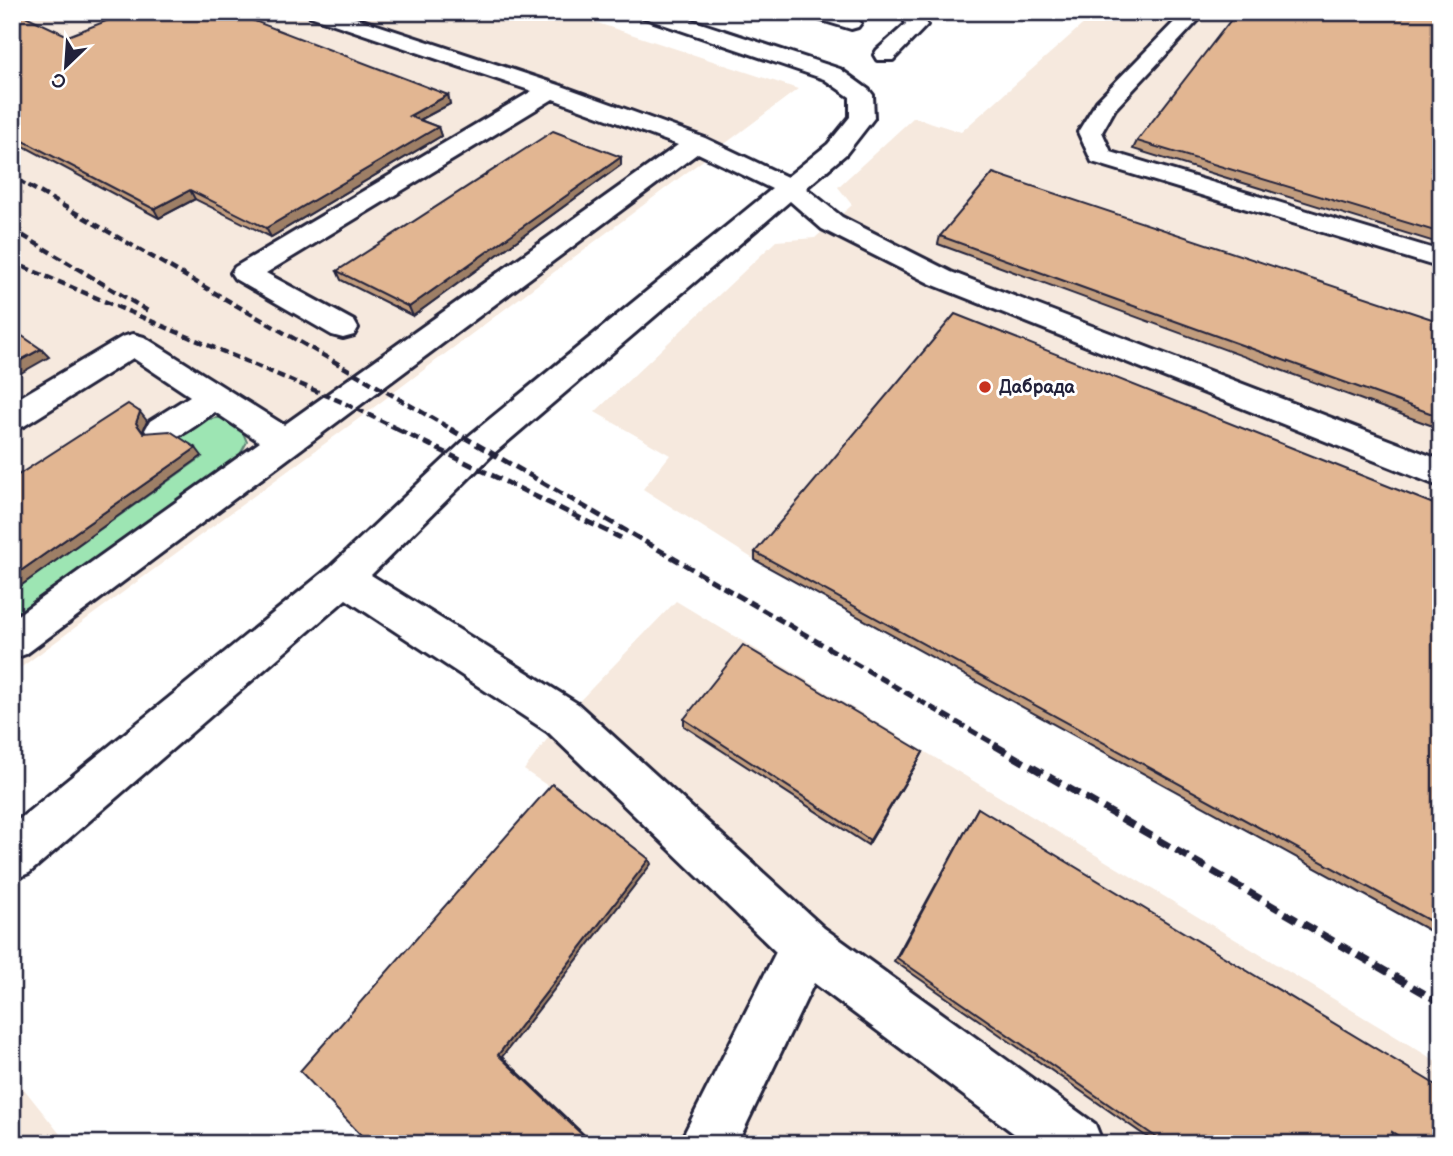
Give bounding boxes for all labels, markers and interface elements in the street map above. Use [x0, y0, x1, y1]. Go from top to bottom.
north arrow [32, 32, 102, 102]
text: С [49, 67, 70, 93]
place label: Дабрада [999, 377, 1075, 398]
marker: Дабрада [977, 379, 993, 395]

